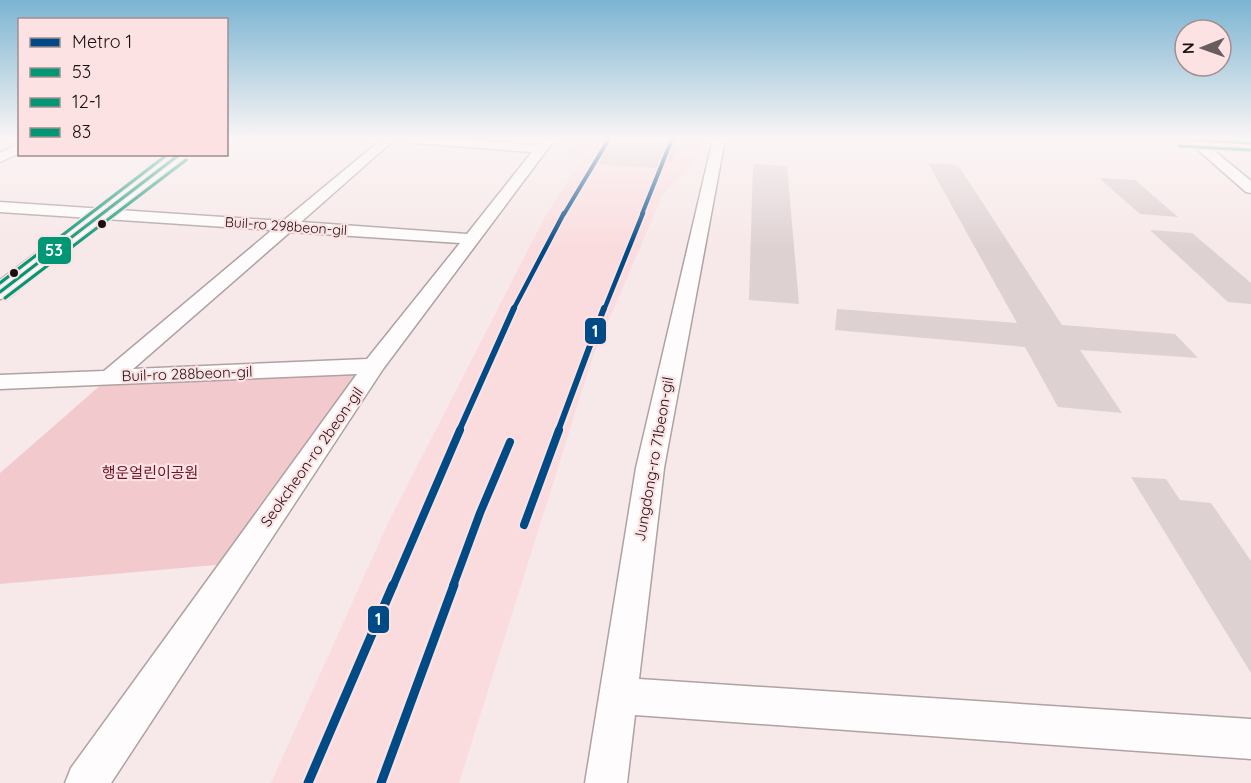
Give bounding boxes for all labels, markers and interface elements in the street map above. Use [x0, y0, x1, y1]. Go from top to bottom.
legend [18, 18, 228, 156]
north arrow [1173, 18, 1233, 78]
text: Metro 1 [72, 30, 132, 53]
text: N [1178, 42, 1198, 54]
text: 53 [72, 60, 91, 83]
text: 12-1 [72, 90, 101, 113]
text: 83 [72, 120, 91, 143]
street label: Buil-ro 298beon-gil [224, 213, 348, 239]
unlabelled marker [96, 218, 108, 230]
line badge: 53 [37, 236, 72, 265]
text: 53 [45, 240, 63, 260]
unlabelled marker [8, 267, 20, 279]
line badge: 1 [584, 317, 607, 345]
text: 1 [592, 321, 598, 341]
street label: Buil-ro 288beon-gil [121, 362, 253, 385]
street label: Jungdong-ro 71beon-gil [630, 375, 677, 543]
street label: Seokcheon-ro 2beon-gil [256, 383, 367, 530]
park label: 행운얼린이공원 [102, 463, 198, 482]
line badge: 1 [367, 605, 390, 634]
text: 1 [375, 609, 381, 629]

